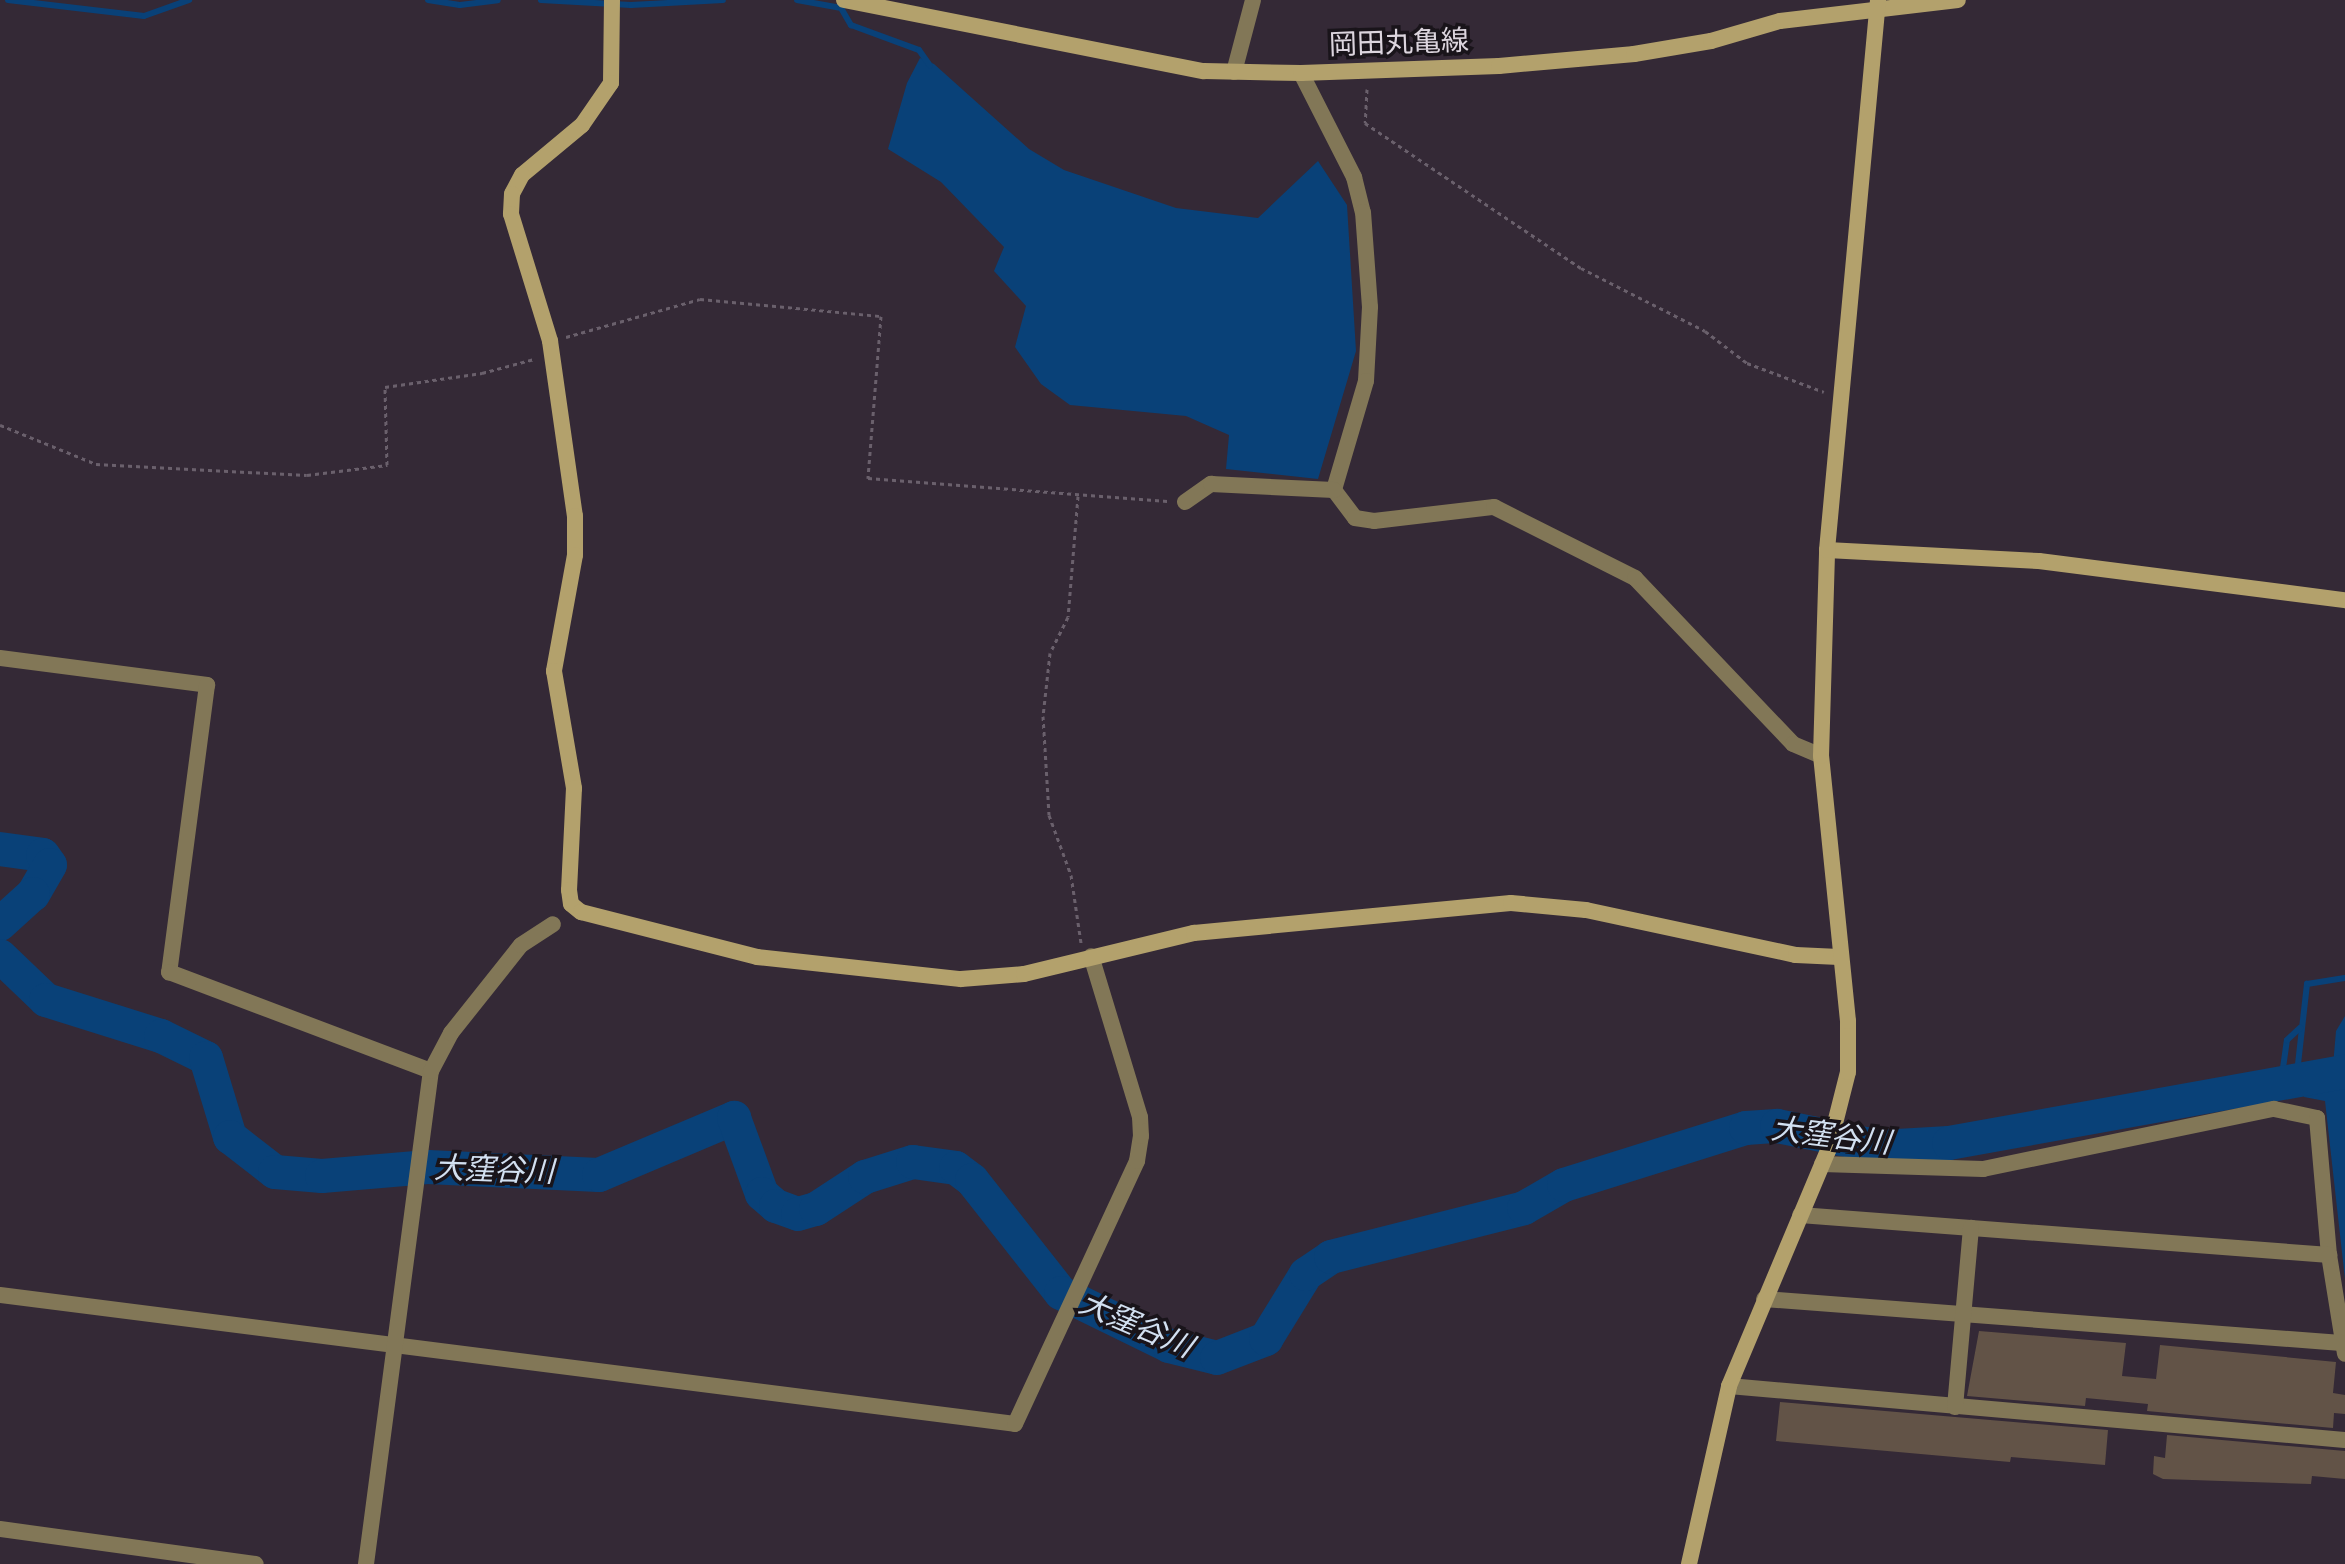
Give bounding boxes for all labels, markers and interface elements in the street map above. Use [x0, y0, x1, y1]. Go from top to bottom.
street label: 岡田丸亀線 [1328, 24, 1470, 62]
water label: 大窪谷川 [1769, 1111, 1893, 1161]
water label: 大窪谷川 [433, 1150, 555, 1190]
water label: 大窪谷川 [1074, 1285, 1198, 1365]

